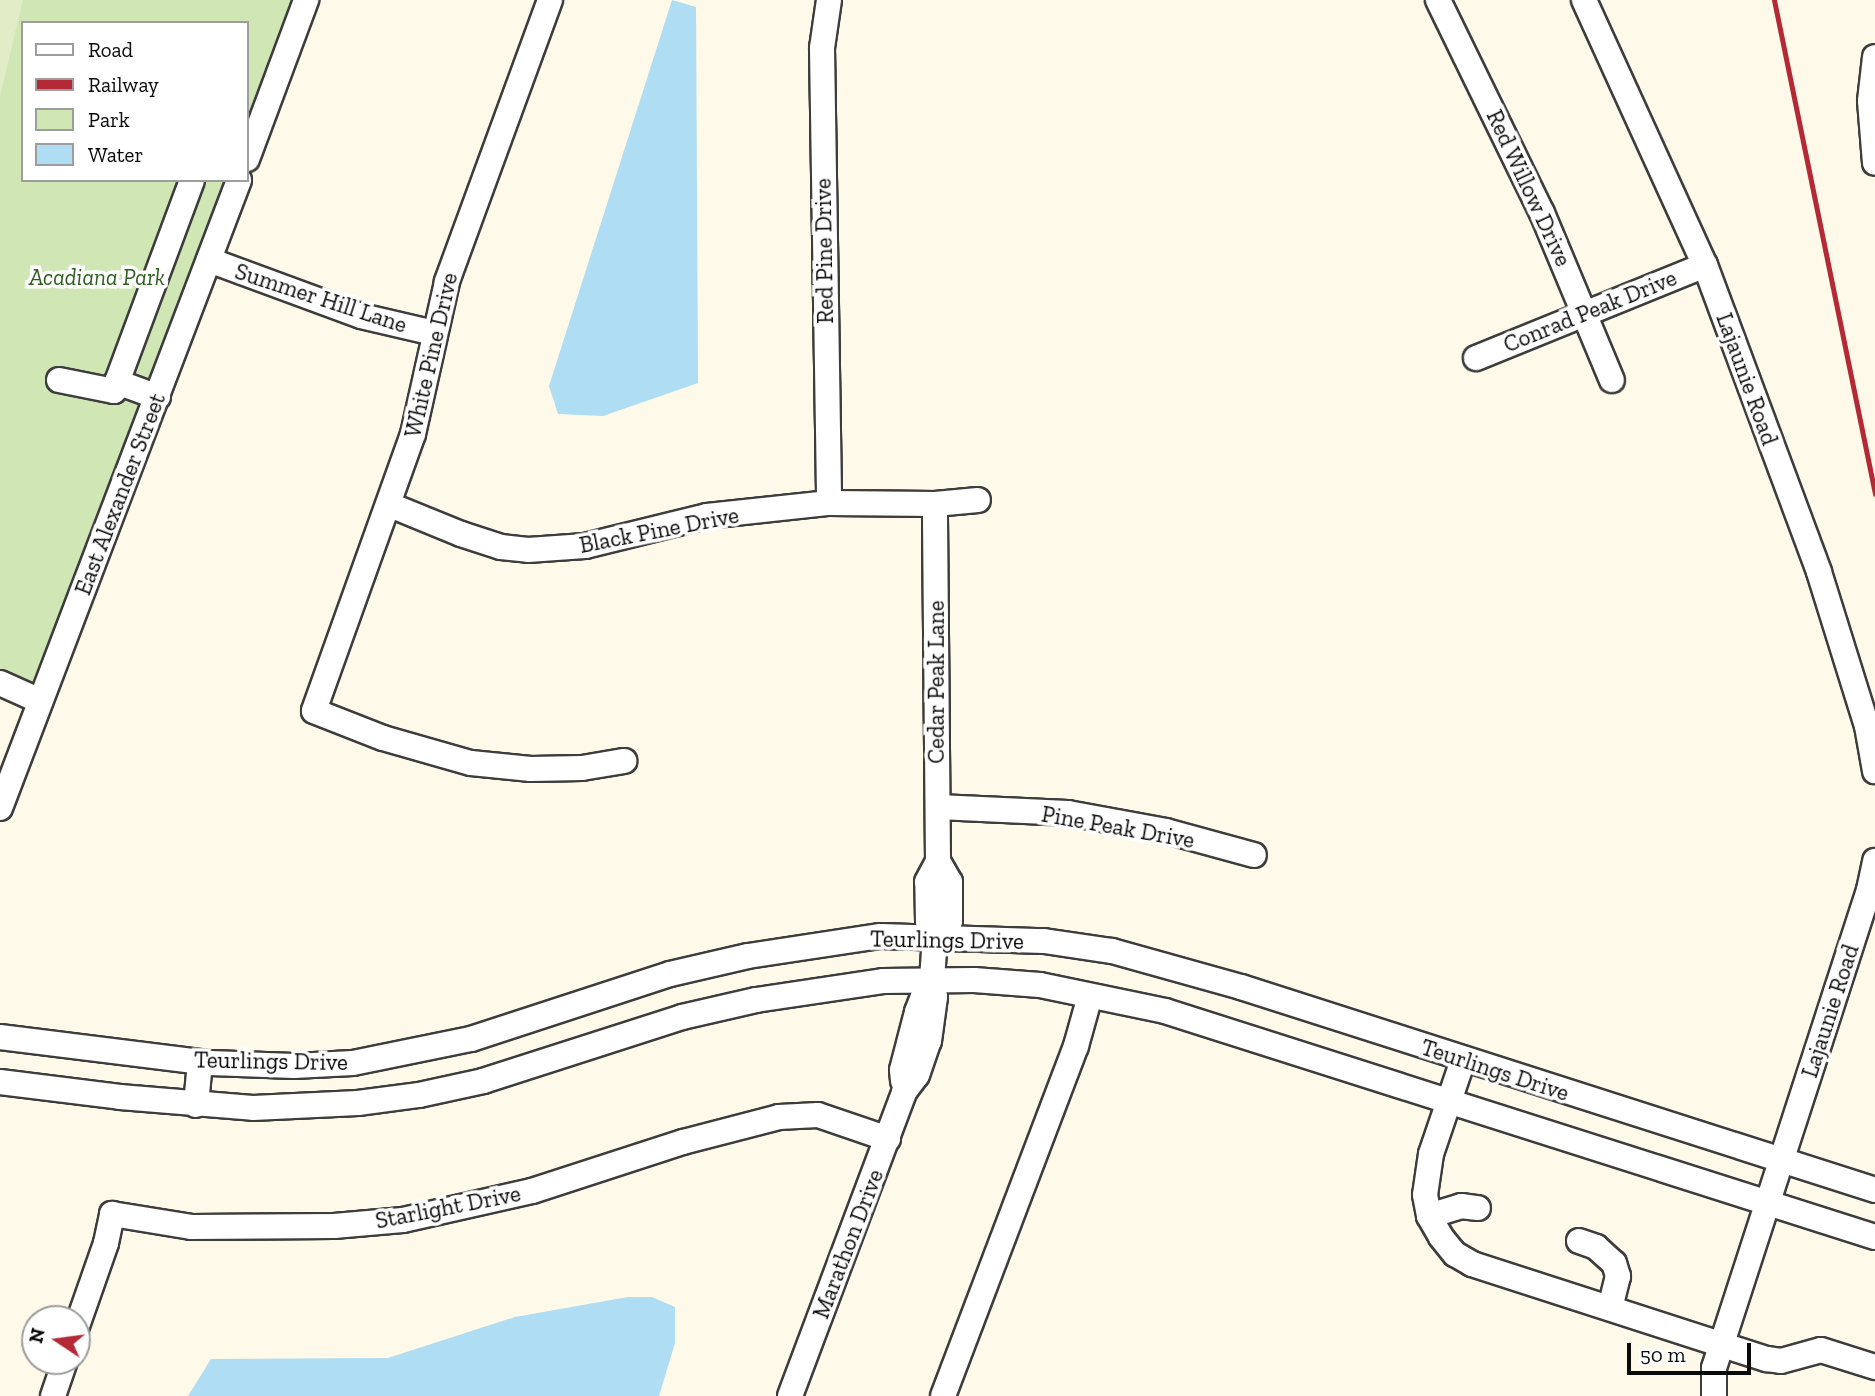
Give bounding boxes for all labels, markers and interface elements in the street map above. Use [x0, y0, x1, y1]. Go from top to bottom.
legend [21, 21, 248, 182]
text: Road [88, 37, 133, 62]
text: Railway [88, 72, 159, 97]
street label: Red Willow Drive [1480, 105, 1578, 271]
text: Park [88, 107, 130, 132]
text: Water [88, 142, 143, 167]
street label: Red Pine Drive [809, 178, 839, 324]
street label: Summer Hill Lane [231, 257, 411, 339]
park label: Acadiana Park [29, 263, 165, 291]
street label: Conrad Peak Drive [1499, 264, 1681, 358]
street label: White Pine Drive [399, 270, 463, 440]
street label: Lajaunie Road [1710, 309, 1784, 449]
street label: East Alexander Street [69, 389, 171, 599]
street label: Black Pine Drive [577, 501, 741, 559]
street label: Cedar Peak Lane [922, 600, 950, 764]
street label: Pine Peak Drive [1039, 800, 1197, 854]
street label: Teurlings Drive [870, 925, 1024, 955]
street label: Lajaunie Road [1795, 941, 1865, 1081]
street label: Teurlings Drive [1418, 1033, 1572, 1107]
street label: Teurlings Drive [194, 1046, 348, 1076]
street label: Marathon Drive [807, 1165, 889, 1323]
street label: Starlight Drive [373, 1179, 523, 1235]
north arrow [21, 1305, 91, 1375]
text: N [24, 1326, 50, 1345]
scale bar [1630, 1330, 1754, 1374]
text: 50 m [1640, 1342, 1686, 1367]

